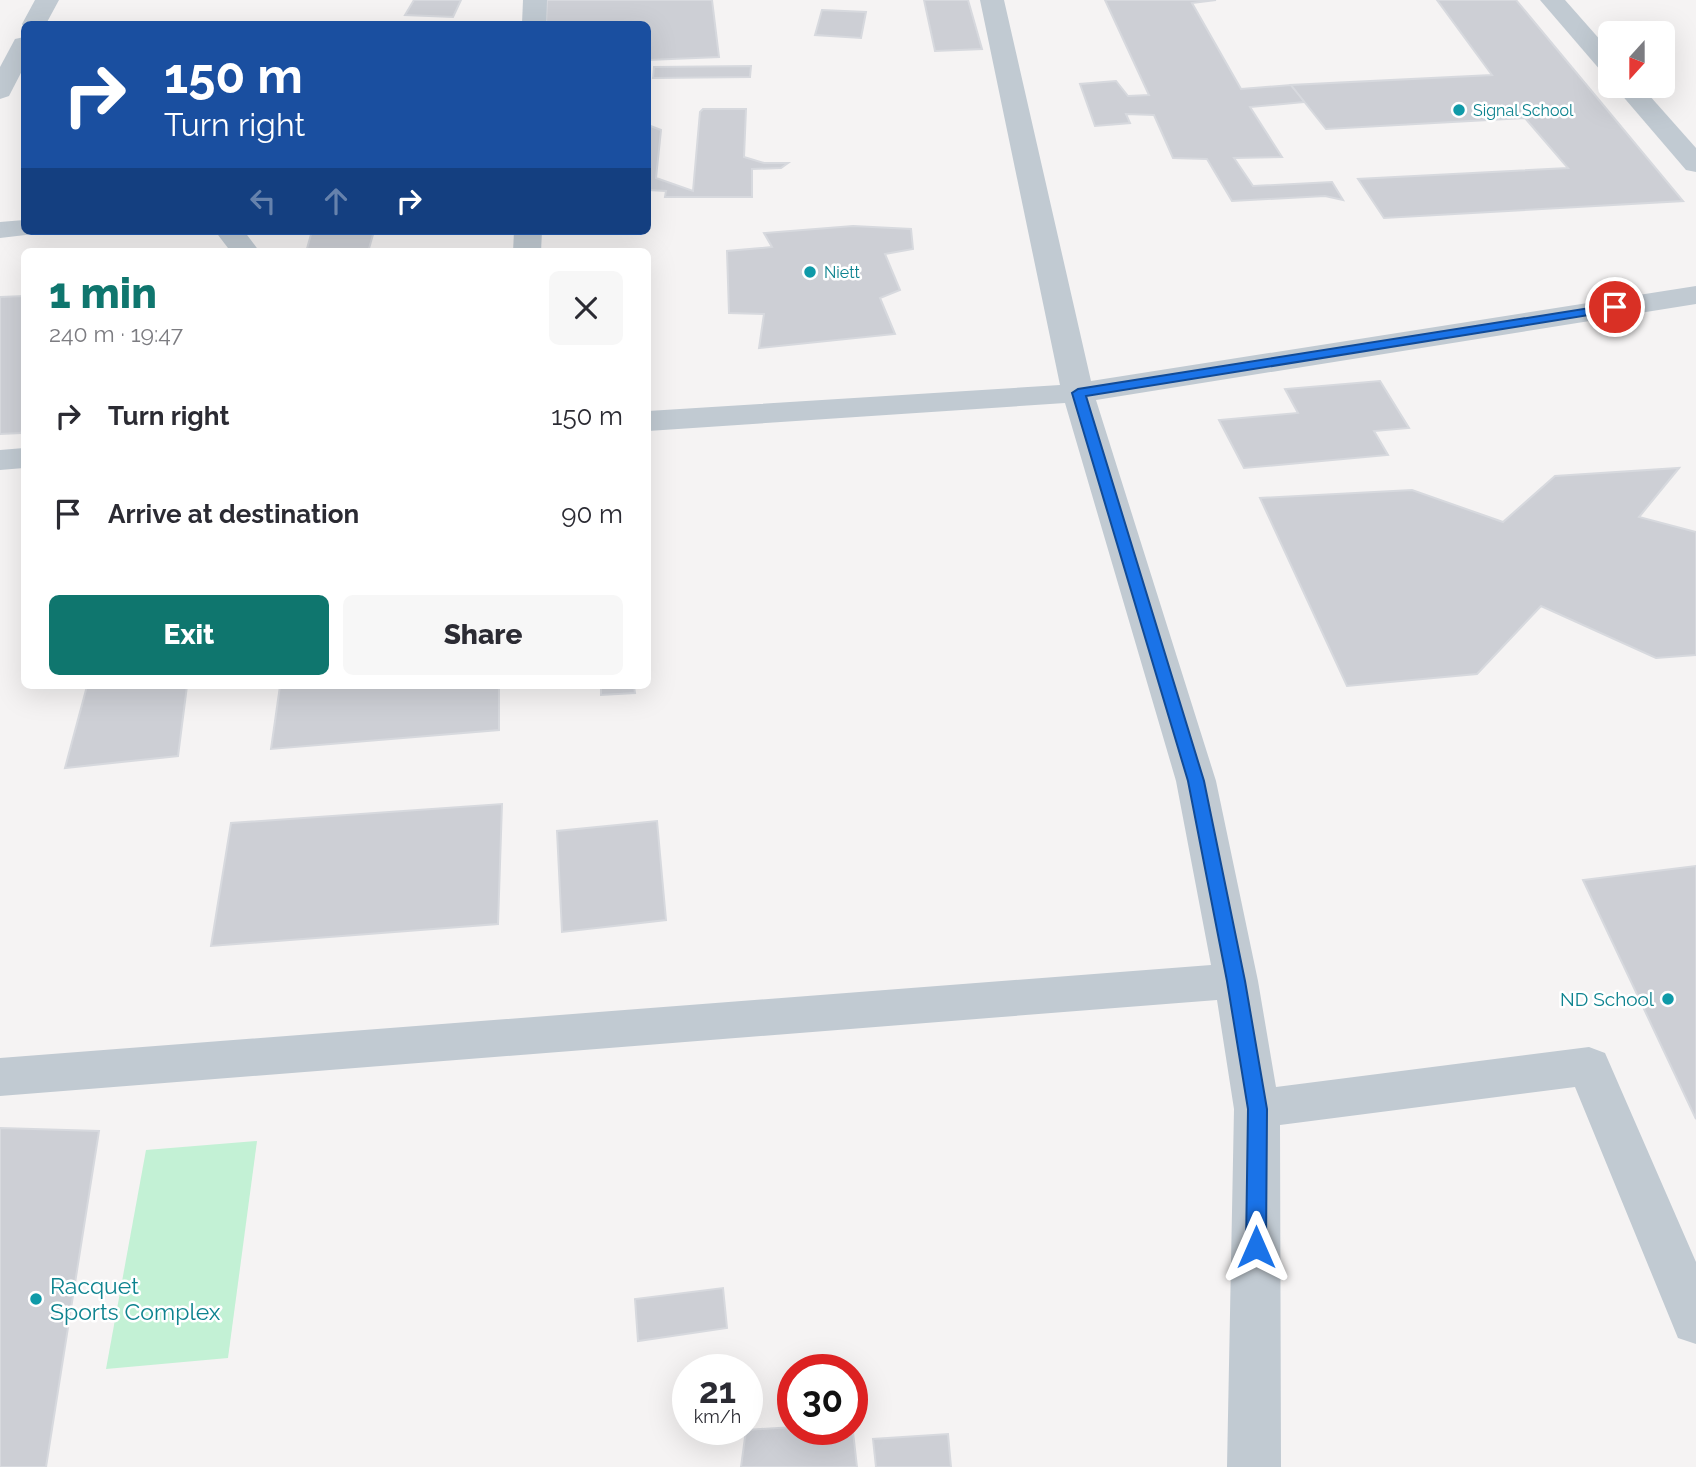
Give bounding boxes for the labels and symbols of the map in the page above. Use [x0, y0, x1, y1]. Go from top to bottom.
north arrow [1598, 21, 1675, 98]
place label: Signal School [1473, 101, 1574, 120]
marker: Signal School [1451, 102, 1467, 118]
place label: Niett [824, 263, 861, 282]
marker: Niett [802, 264, 818, 280]
pin [1585, 277, 1645, 337]
place label: ND School [1560, 988, 1655, 1010]
marker: ND School [1660, 991, 1676, 1007]
position arrow [1219, 1210, 1293, 1284]
place label: Racquet Sports Complex [50, 1272, 221, 1325]
marker: Racquet Sports Complex [28, 1291, 44, 1307]
speed limit sign: 30 [777, 1354, 868, 1445]

